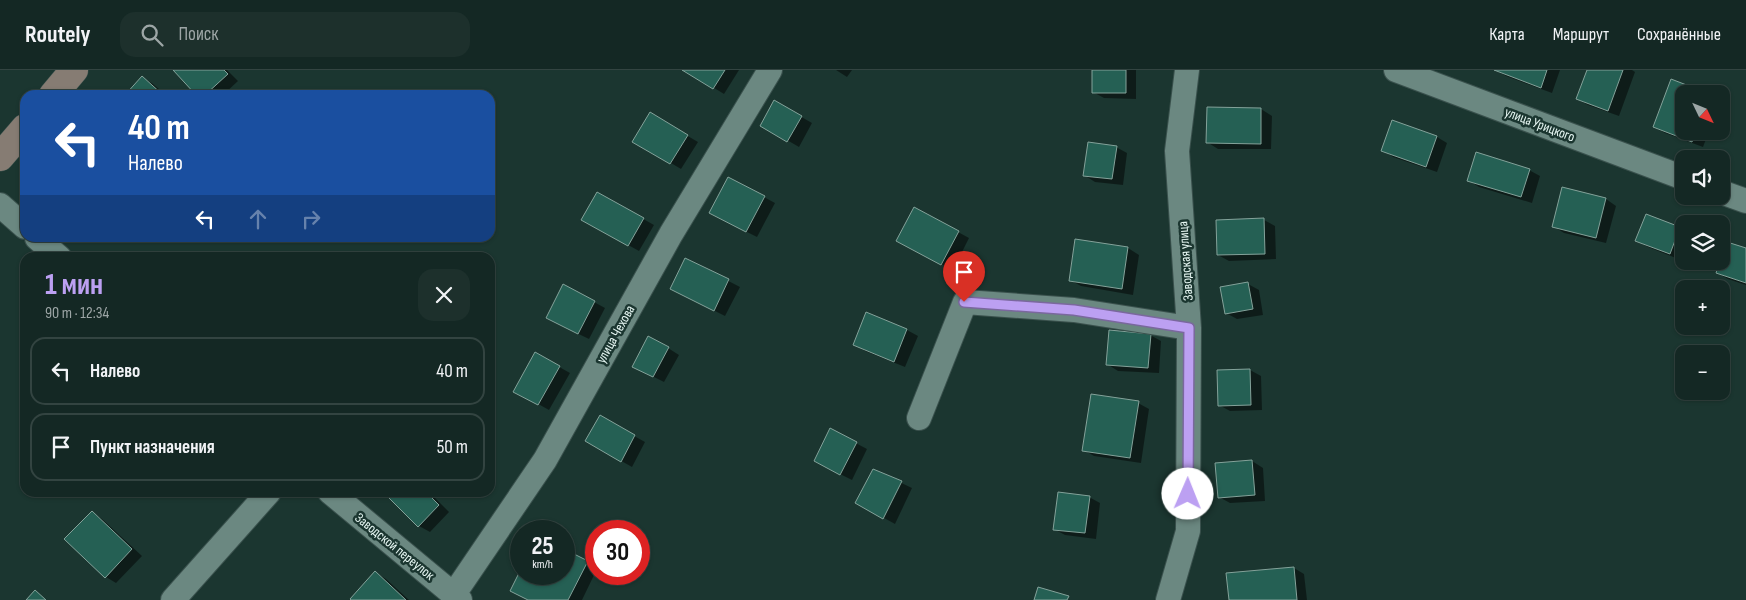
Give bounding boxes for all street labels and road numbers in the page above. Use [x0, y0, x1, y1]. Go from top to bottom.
street label: улица Урицкого [1502, 103, 1578, 146]
street label: Заводская улица [1174, 221, 1197, 301]
street label: улица Чехова [593, 302, 638, 366]
street label: Заводской переулок [352, 509, 438, 584]

